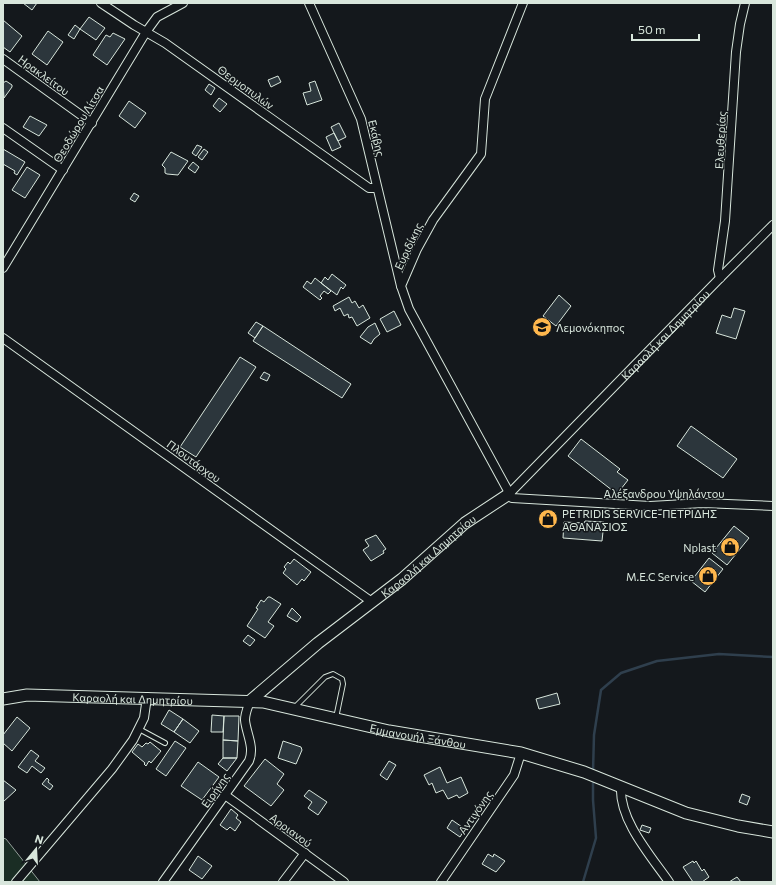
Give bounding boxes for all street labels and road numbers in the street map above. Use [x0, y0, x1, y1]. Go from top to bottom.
street label: Ηρακλείτου [16, 52, 72, 98]
street label: Θερμοπυλών [215, 62, 277, 112]
street label: Θεοδώρου Λίτσα [50, 83, 106, 165]
street label: Ελευθερίας [712, 111, 728, 169]
street label: Εκάβης [366, 118, 388, 158]
street label: Ευριδίκης [391, 220, 425, 272]
street label: Καραολή και Δημητρίου [618, 287, 712, 382]
street label: Πλουτάρχου [165, 437, 223, 485]
street label: Αλέξανδρου Υψηλάντου [604, 487, 724, 500]
street label: Καραολή και Δημητρίου [378, 512, 478, 599]
street label: Καραολή και Δημητρίου [72, 690, 193, 706]
street label: Εμμανουήλ Ξάνθου [369, 720, 467, 750]
street label: Ειρήνης [198, 770, 232, 810]
street label: Αντιγόνης [455, 788, 495, 836]
street label: Αρριανού [267, 810, 315, 850]

